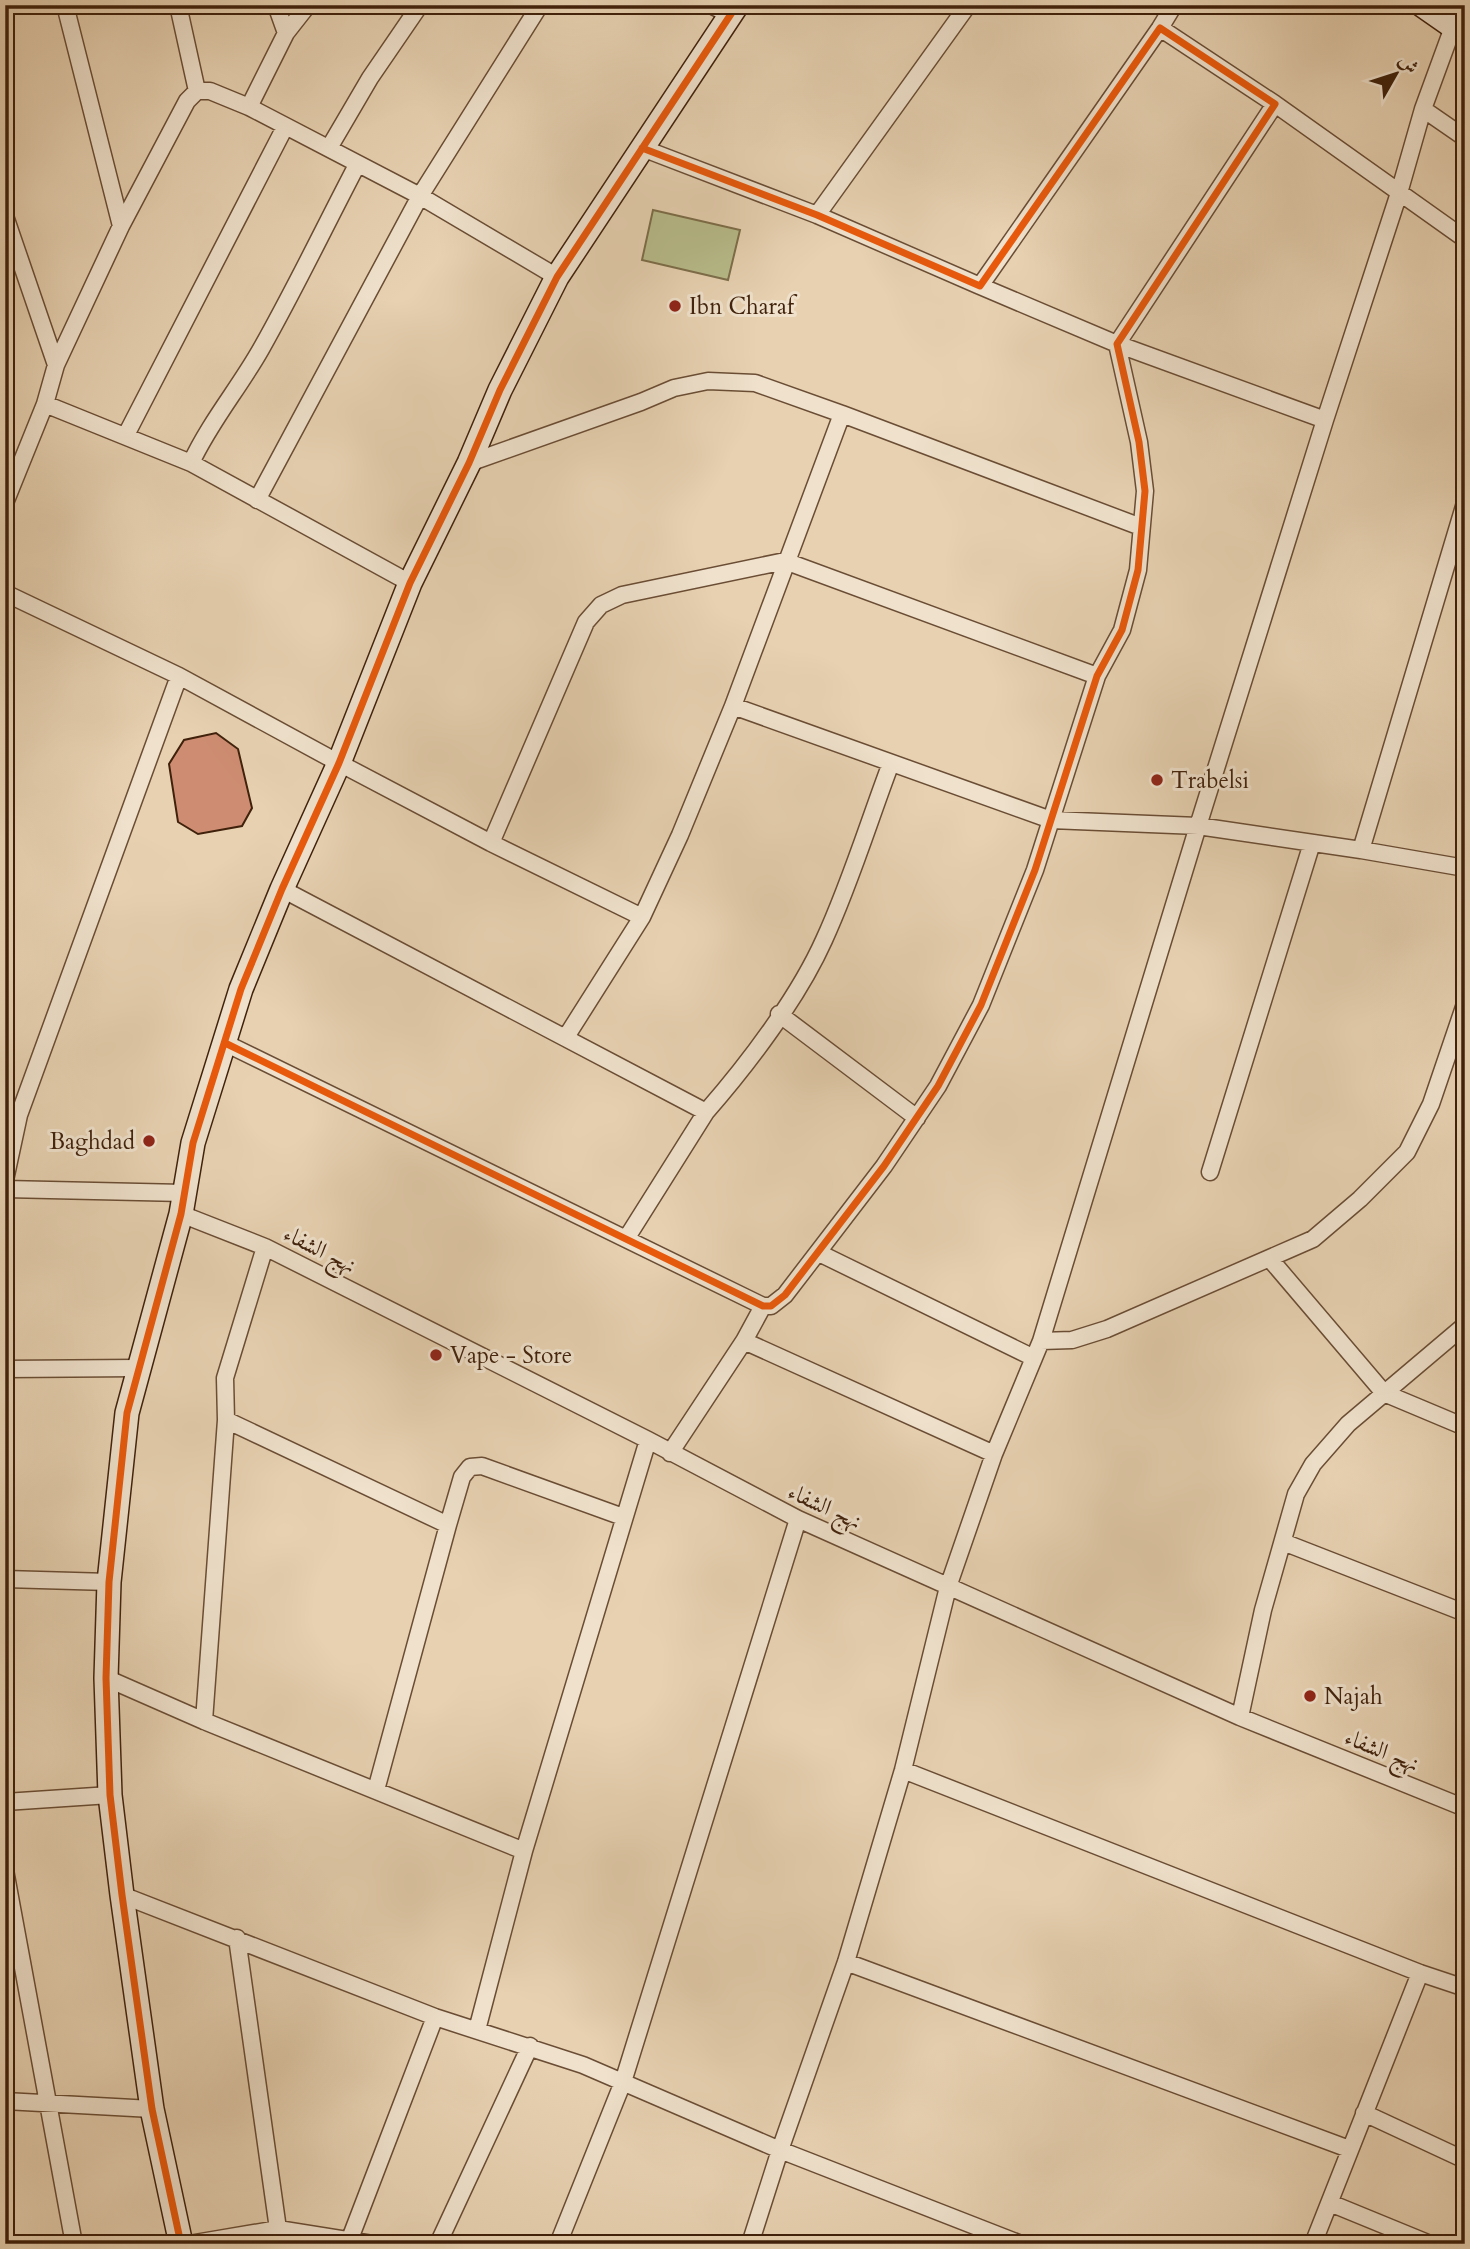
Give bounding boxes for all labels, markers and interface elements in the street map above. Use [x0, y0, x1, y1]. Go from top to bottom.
north arrow [1362, 38, 1432, 108]
text: ش [1392, 48, 1424, 79]
place label: Ibn Charaf [689, 291, 798, 322]
marker: Ibn Charaf [667, 298, 683, 314]
place label: Trabelsi [1171, 765, 1249, 796]
marker: Trabelsi [1149, 772, 1165, 788]
place label: Baghdad [49, 1126, 136, 1157]
marker: Baghdad [141, 1133, 157, 1149]
street label: نهج الشفاء [276, 1218, 362, 1285]
place label: Vape - Store [450, 1340, 572, 1371]
marker: Vape - Store [428, 1347, 444, 1363]
street label: نهج الشفاء [781, 1476, 867, 1541]
place label: Najah [1324, 1681, 1383, 1712]
marker: Najah [1302, 1688, 1318, 1704]
street label: نهج الشفاء [1338, 1722, 1424, 1784]

